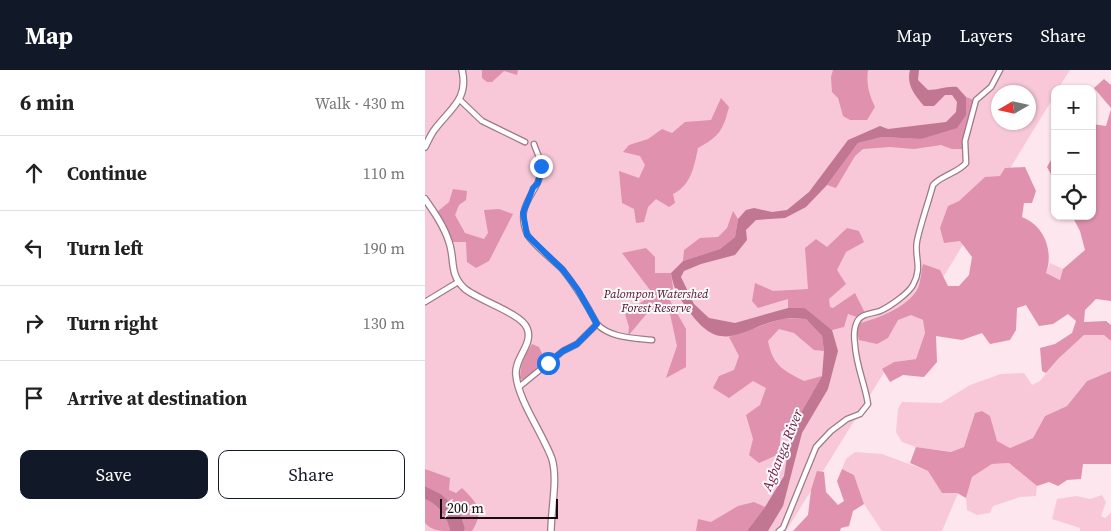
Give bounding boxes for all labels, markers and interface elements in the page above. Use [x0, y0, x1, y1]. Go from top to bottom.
text: Map [25, 19, 73, 52]
text: Map [896, 23, 931, 48]
text: Layers [959, 23, 1012, 48]
text: Share [1040, 23, 1086, 48]
north arrow [991, 85, 1036, 130]
map controls [1051, 85, 1096, 220]
button: + [1051, 85, 1096, 130]
text: 6 min [20, 88, 75, 117]
text: Walk · 430 m [315, 92, 405, 114]
button: − [1051, 130, 1096, 175]
route end [530, 155, 553, 178]
icon: ahead [20, 159, 48, 187]
text: Continue [67, 160, 147, 186]
text: 110 m [363, 162, 405, 184]
button: locate [1051, 175, 1096, 220]
icon: left [20, 234, 48, 262]
text: Turn left [67, 235, 143, 261]
text: 190 m [363, 237, 405, 259]
park label: Palompon Watershed Forest Reserve [603, 286, 709, 316]
icon: right [20, 309, 48, 337]
text: Turn right [67, 310, 158, 336]
text: 130 m [363, 312, 405, 334]
route start [537, 352, 560, 375]
icon: arrive [20, 384, 48, 412]
text: Arrive at destination [67, 385, 247, 411]
water label: Agbanga River [756, 406, 808, 495]
button: Save [20, 450, 208, 499]
button: Share [218, 450, 405, 499]
scale bar [440, 496, 557, 519]
text: 200 m [447, 498, 484, 518]

